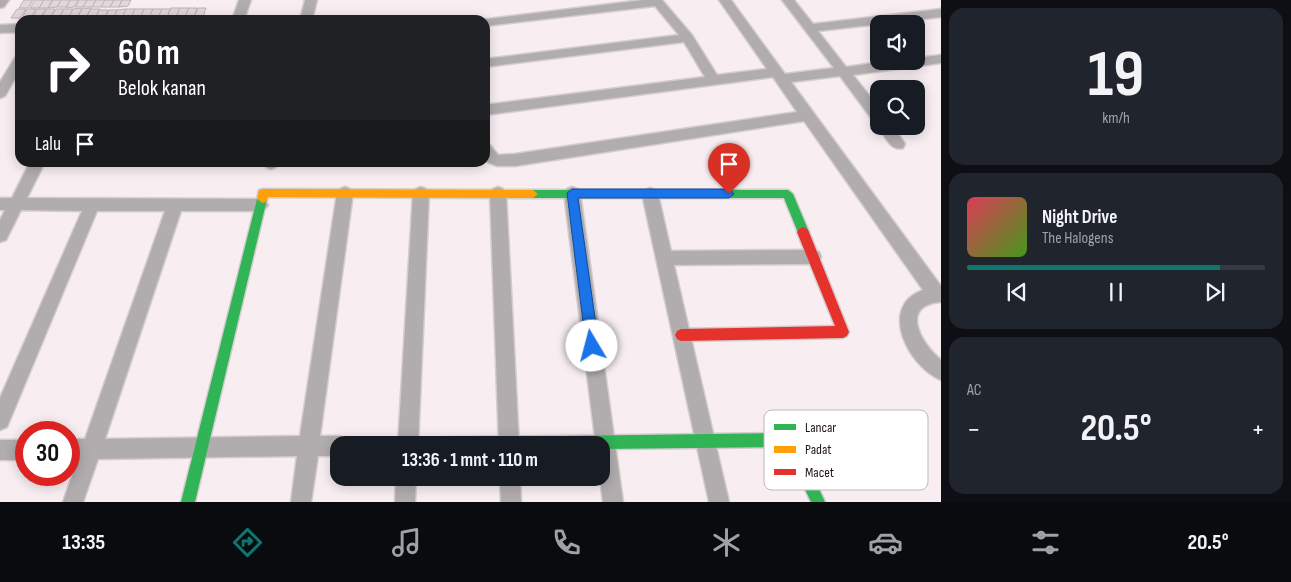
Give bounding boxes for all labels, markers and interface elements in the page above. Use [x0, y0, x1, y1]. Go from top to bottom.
map controls [870, 15, 925, 135]
button: sound [870, 15, 925, 70]
text: 60 m [118, 32, 180, 75]
icon: right [35, 35, 100, 100]
text: 19 [1088, 37, 1144, 115]
text: Belok kanan [118, 75, 206, 102]
button: search [870, 80, 925, 135]
text: km/h [1102, 109, 1130, 128]
icon: arrive [71, 130, 99, 158]
text: Lalu [35, 133, 61, 156]
pin [708, 143, 750, 194]
icon: arrive [715, 150, 743, 178]
text: Night Drive [1042, 206, 1117, 229]
text: The Halogens [1042, 229, 1113, 248]
icon: previous [1003, 278, 1031, 306]
icon: pause [1102, 278, 1130, 306]
icon: next [1201, 278, 1229, 306]
position arrow [565, 319, 617, 371]
text: AC [967, 381, 981, 400]
text: 20.5° [1080, 406, 1152, 451]
legend [764, 410, 928, 490]
text: − [967, 413, 981, 446]
text: + [1251, 413, 1265, 446]
text: Lancar [805, 419, 836, 436]
speed limit sign: 30 [15, 421, 80, 486]
text: Padat [805, 441, 832, 458]
text: 13:36 · 1 mnt · 110 m [402, 449, 538, 472]
text: Macet [805, 464, 834, 481]
icon: directions [230, 525, 265, 560]
icon: music [389, 525, 424, 560]
icon: phone [549, 525, 584, 560]
icon: climate [709, 525, 744, 560]
icon: car [868, 525, 903, 560]
icon: filters [1028, 525, 1063, 560]
text: 13:35 [62, 529, 105, 556]
text: 20.5° [1187, 529, 1229, 556]

